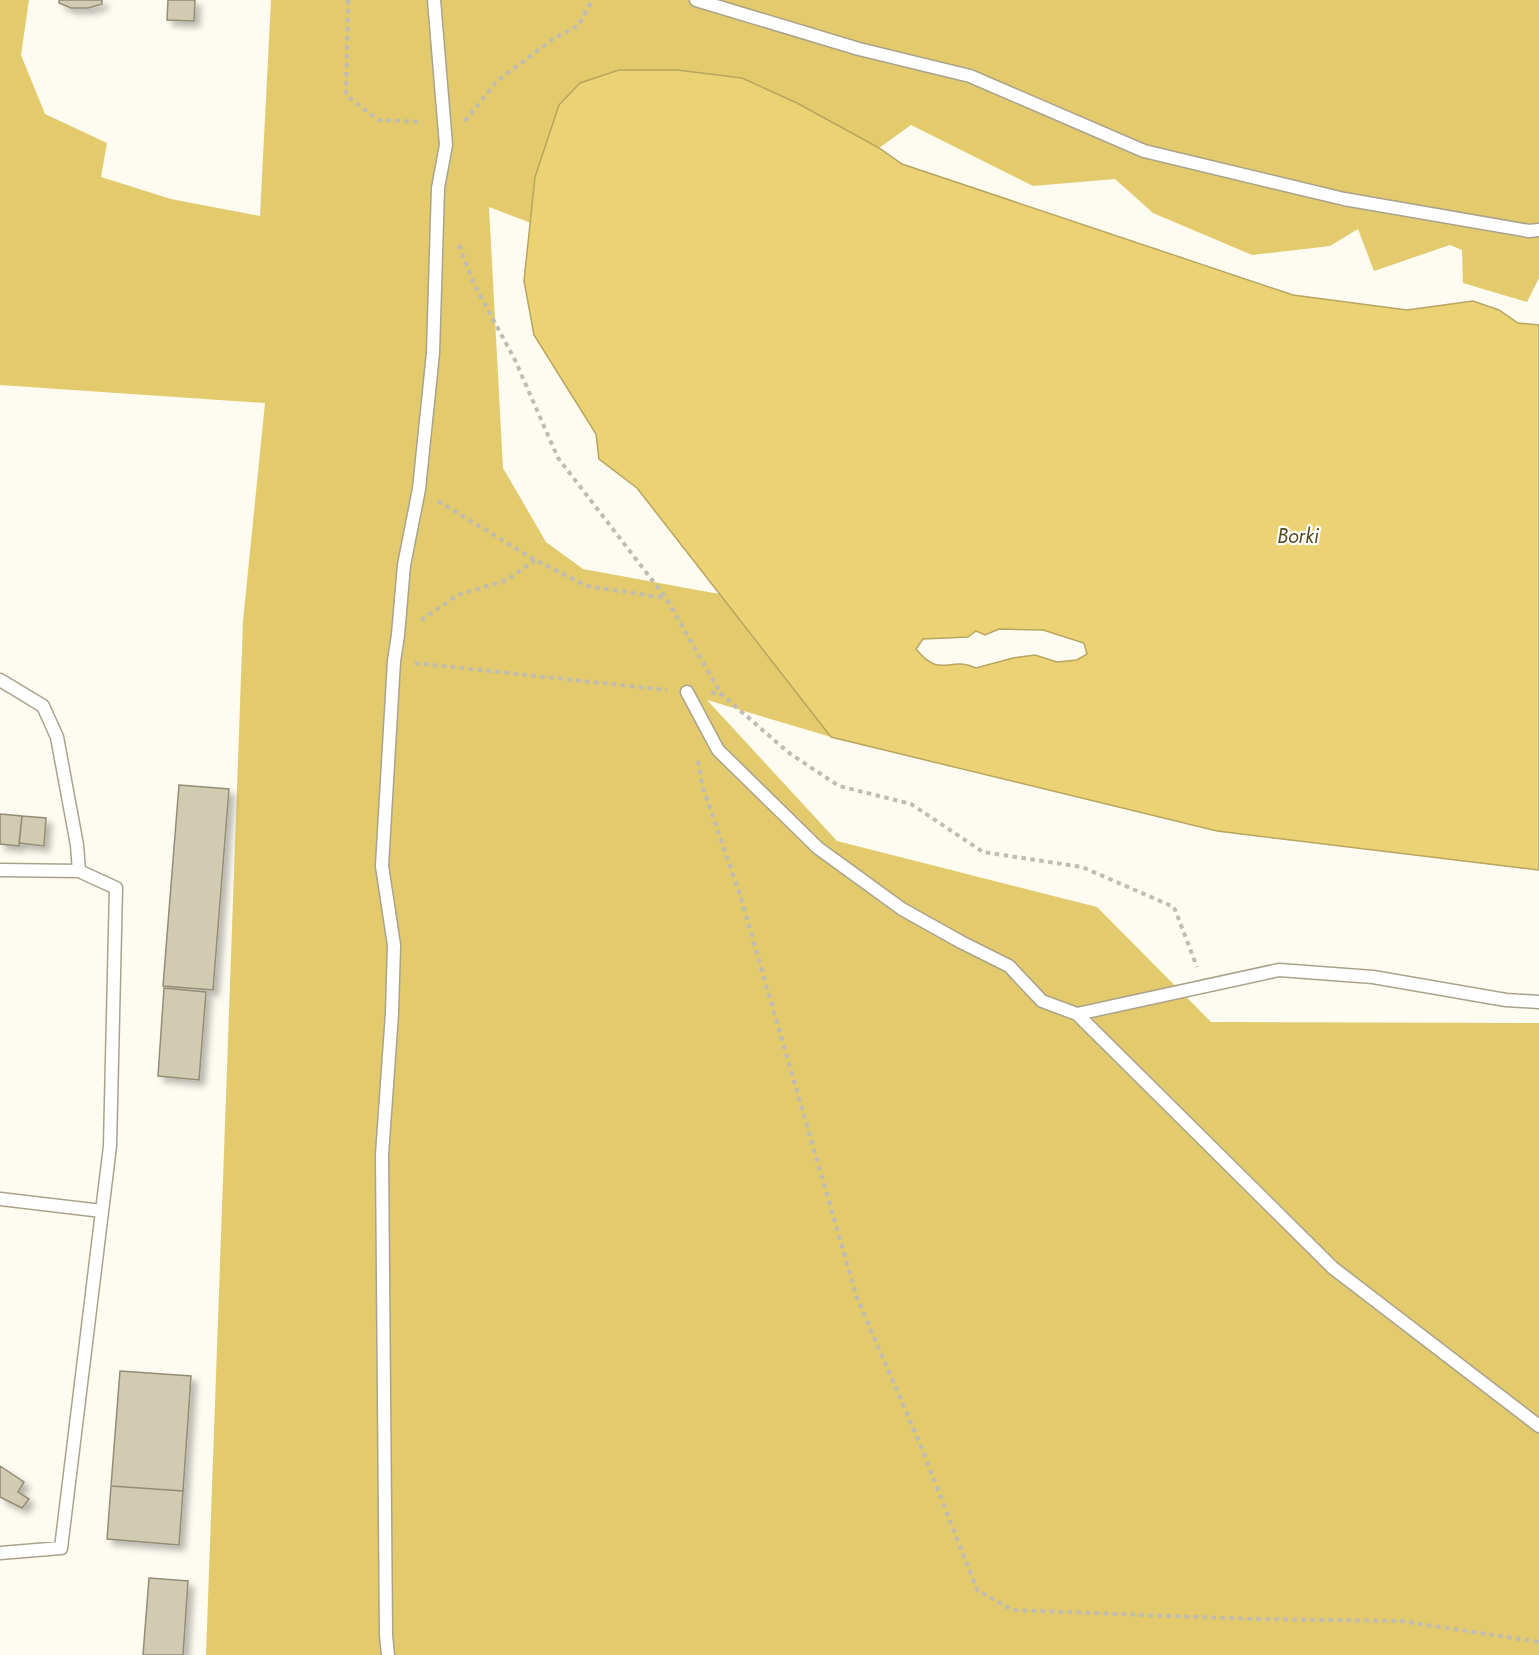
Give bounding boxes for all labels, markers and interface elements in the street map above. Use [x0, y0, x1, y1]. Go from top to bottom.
water label: Borki [1277, 522, 1320, 551]

